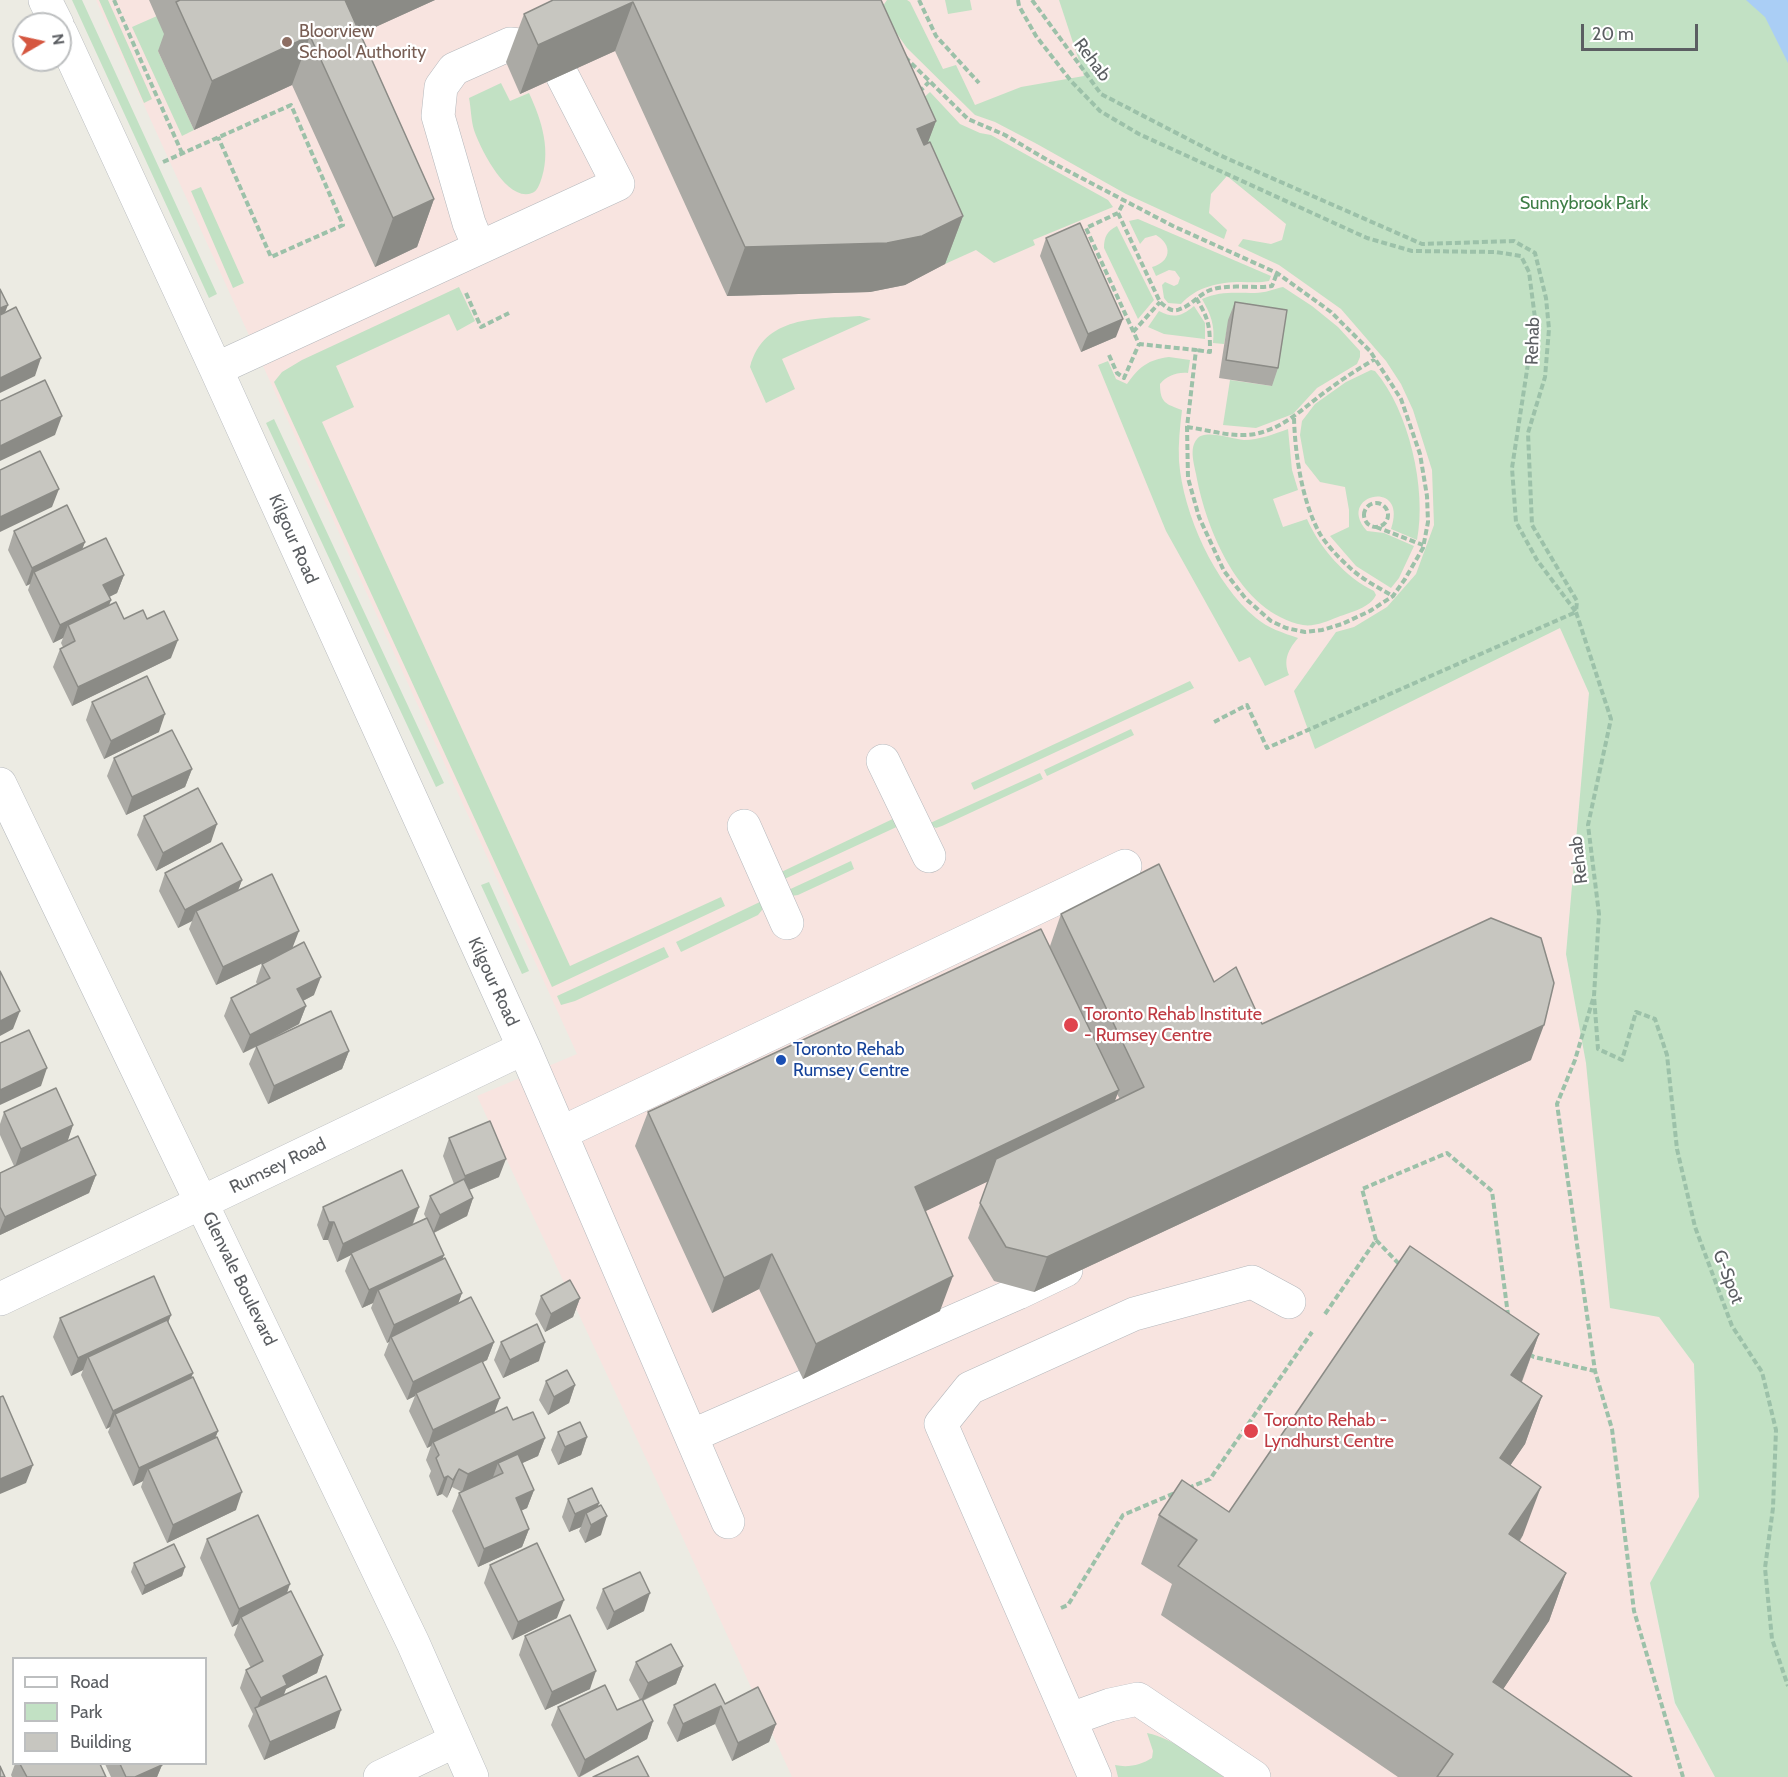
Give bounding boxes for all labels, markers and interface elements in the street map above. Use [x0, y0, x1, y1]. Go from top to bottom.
north arrow [12, 12, 72, 72]
scale bar [1584, 12, 1701, 50]
place label: Bloorview School Authority [299, 21, 426, 63]
text: 20 m [1592, 23, 1634, 45]
text: N [48, 32, 69, 46]
street label: Rehab [1069, 34, 1115, 86]
marker: Bloorview School Authority [280, 35, 294, 49]
park label: Sunnybrook Park [1520, 193, 1648, 215]
street label: Rehab [1521, 317, 1545, 365]
street label: Kilgour Road [264, 491, 322, 587]
street label: Rehab [1565, 835, 1593, 885]
street label: Kilgour Road [463, 934, 523, 1030]
place label: Toronto Rehab Institute - Rumsey Centre [1084, 1004, 1262, 1046]
marker: Toronto Rehab Institute - Rumsey Centre [1062, 1016, 1080, 1034]
place label: Toronto Rehab Rumsey Centre [793, 1039, 909, 1082]
marker: Toronto Rehab Rumsey Centre [774, 1053, 788, 1067]
street label: Rumsey Road [226, 1133, 330, 1199]
street label: Glenvale Boulevard [197, 1209, 281, 1349]
street label: G-Spot [1708, 1247, 1748, 1307]
place label: Toronto Rehab - Lyndhurst Centre [1264, 1410, 1394, 1452]
marker: Toronto Rehab - Lyndhurst Centre [1242, 1422, 1260, 1440]
legend [12, 1657, 207, 1765]
text: Road [70, 1671, 109, 1693]
text: Park [70, 1701, 102, 1723]
text: Building [70, 1731, 131, 1753]

